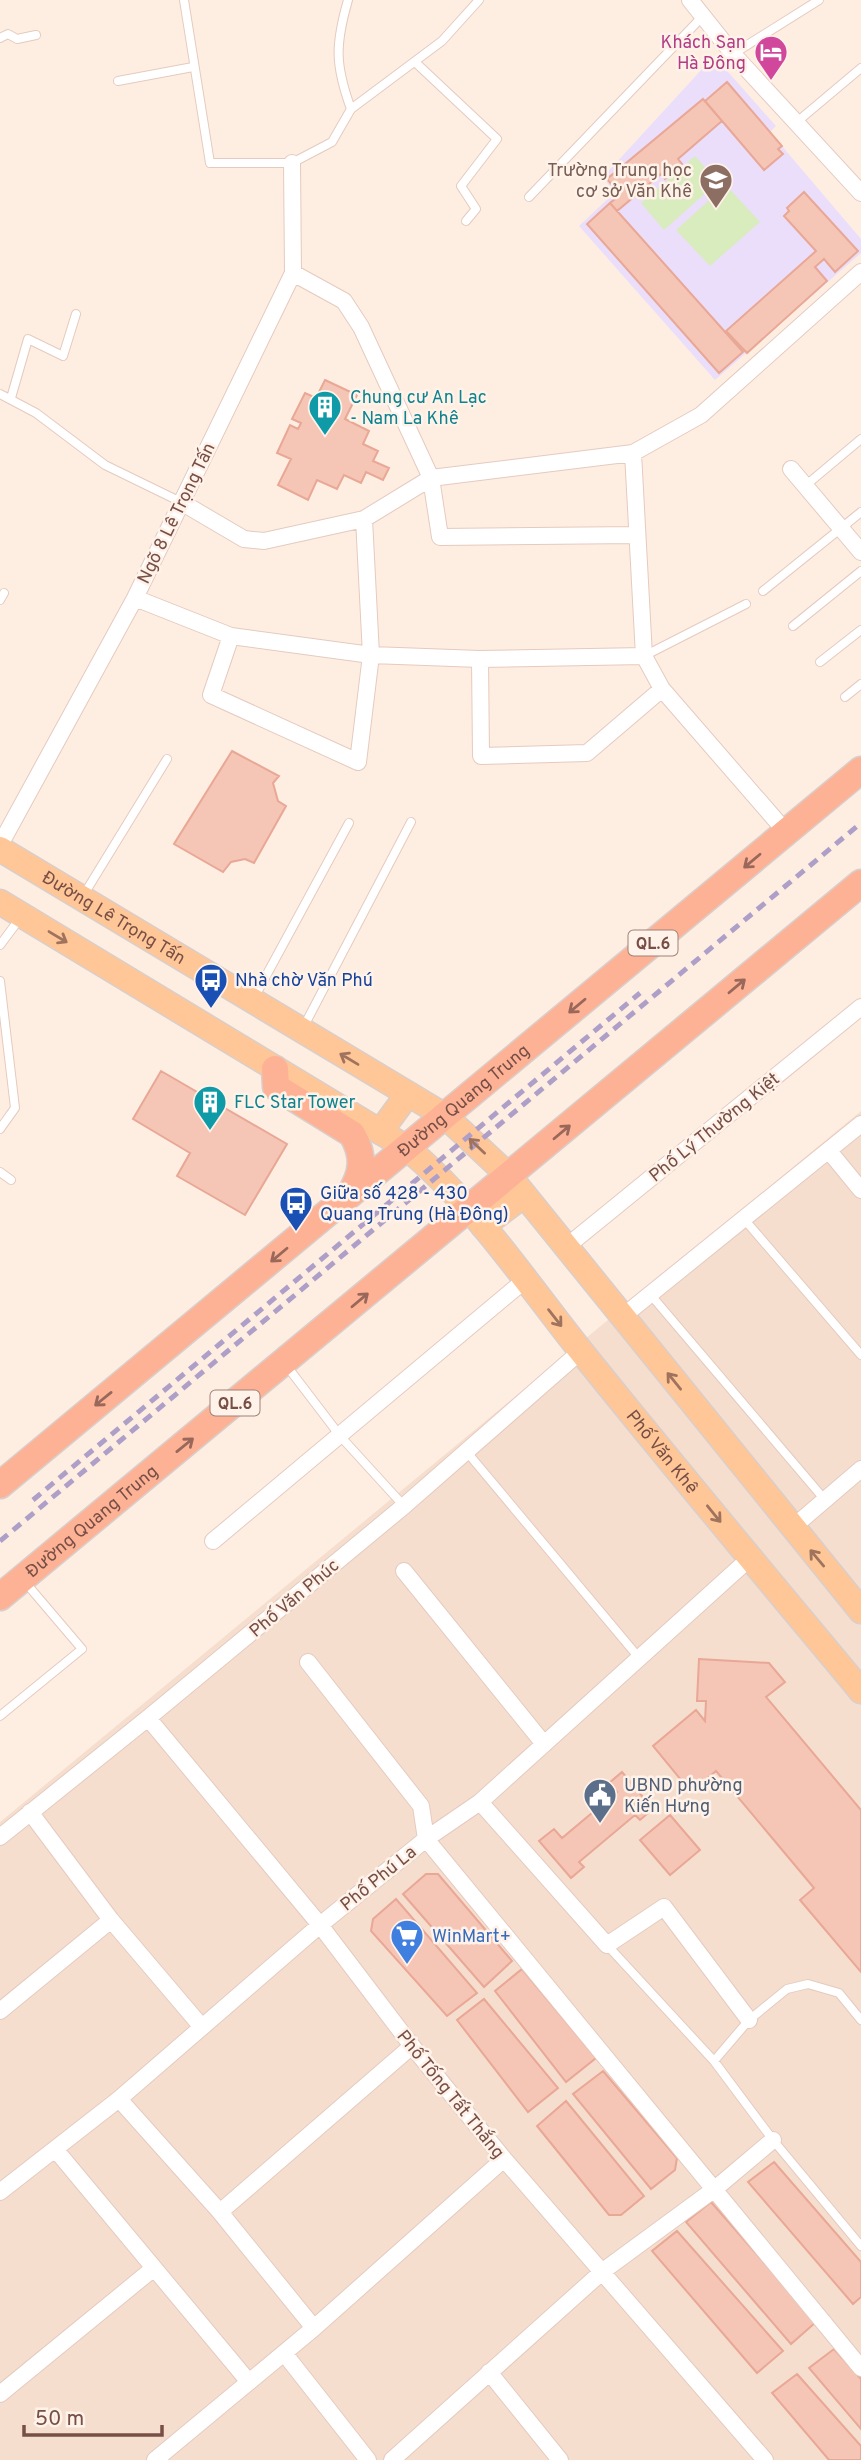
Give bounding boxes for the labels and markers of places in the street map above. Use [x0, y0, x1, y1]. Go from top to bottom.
place label: Khách Sạn Hà Đông [661, 32, 746, 76]
hotel icon: Khách Sạn Hà Đông [752, 33, 790, 82]
place label: Trường Trung học cơ sở Văn Khê [547, 160, 692, 204]
school or university icon: Trường Trung học cơ sở Văn Khê [697, 161, 735, 210]
place label: Chung cư An Lạc - Nam La Khê [350, 387, 487, 431]
building icon: Chung cư An Lạc - Nam La Khê [306, 388, 344, 437]
bus stop icon: Nhà chờ Văn Phú [192, 961, 230, 1010]
place label: Nhà chờ Văn Phú [235, 970, 373, 993]
building icon: FLC Star Tower [191, 1083, 229, 1132]
place label: FLC Star Tower [234, 1092, 356, 1115]
place label: Giữa số 428 - 430 Quang Trung (Hà Đông) [320, 1182, 509, 1227]
bus stop icon: Giữa số 428 - 430 Quang Trung (Hà Đông) [277, 1184, 315, 1233]
place label: UBND phường Kiến Hưng [624, 1775, 743, 1819]
public building icon: UBND phường Kiến Hưng [581, 1776, 619, 1825]
supermarket icon: WinMart+ [388, 1917, 426, 1966]
place label: WinMart+ [432, 1926, 511, 1949]

